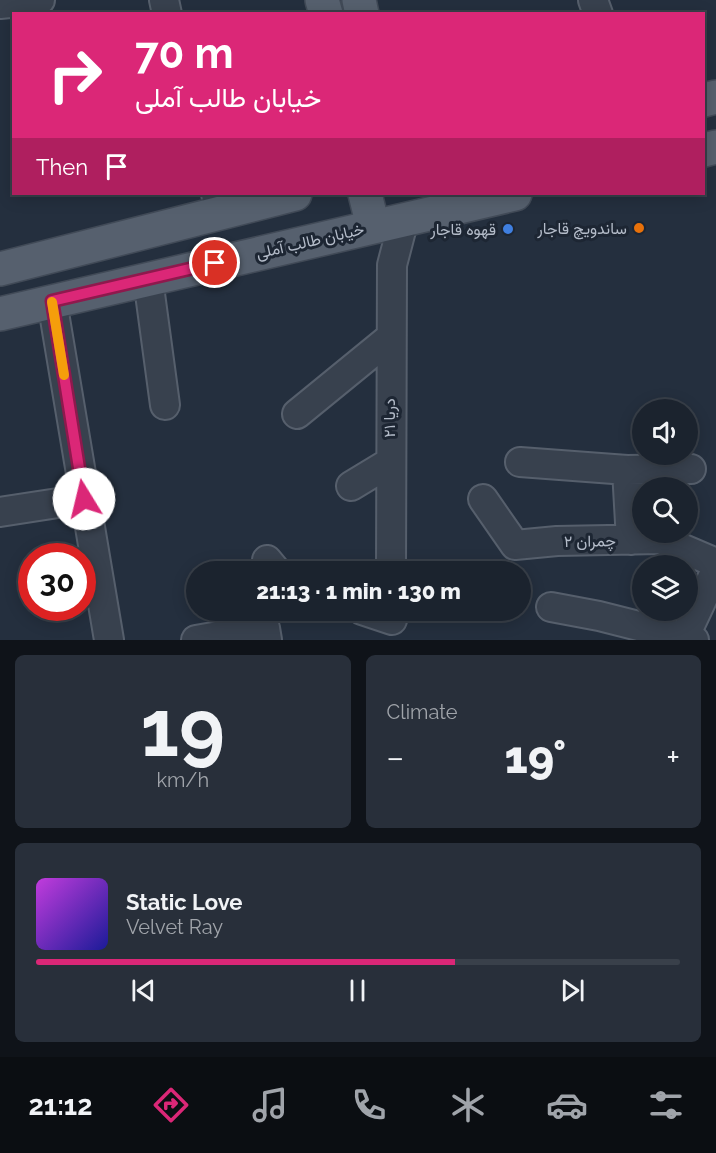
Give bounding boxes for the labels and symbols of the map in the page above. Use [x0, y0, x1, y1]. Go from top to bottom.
street label: خیابان طالب آملی [254, 219, 366, 264]
place label: ساندویچ قاجار [536, 219, 627, 240]
place label: قهوه قاجار [429, 220, 496, 240]
marker: ساندویچ قاجار [632, 221, 646, 235]
marker: قهوه قاجار [501, 222, 515, 236]
pin [189, 237, 240, 288]
street label: دریا ۲۱ [380, 398, 400, 438]
position arrow [52, 467, 116, 531]
street label: چمران ۲ [564, 531, 616, 553]
speed limit sign: 30 [18, 543, 96, 621]

